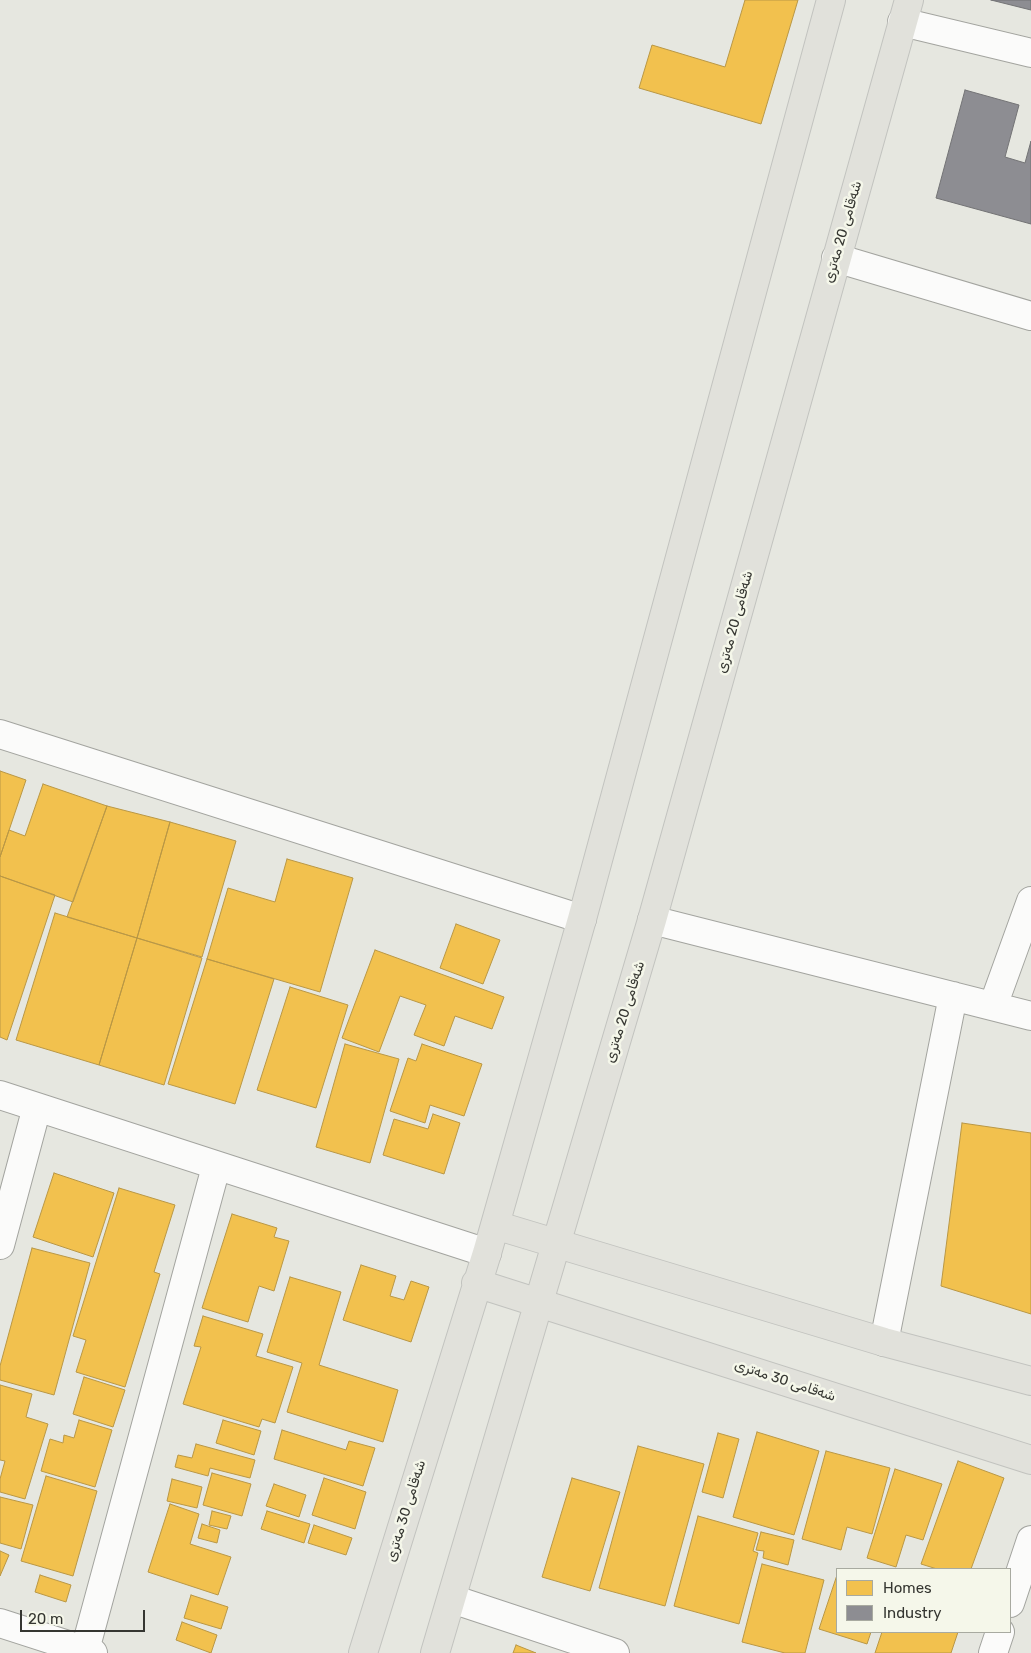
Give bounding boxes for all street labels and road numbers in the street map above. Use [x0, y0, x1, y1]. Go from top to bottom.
street label: شەقامی 20 مەتری [820, 179, 866, 285]
street label: شەقامی 20 مەتری [713, 569, 757, 675]
street label: شەقامی 20 مەتری [602, 959, 648, 1065]
street label: شەقامی 30 مەتری [732, 1357, 838, 1405]
street label: شەقامی 30 مەتری [383, 1458, 429, 1564]

